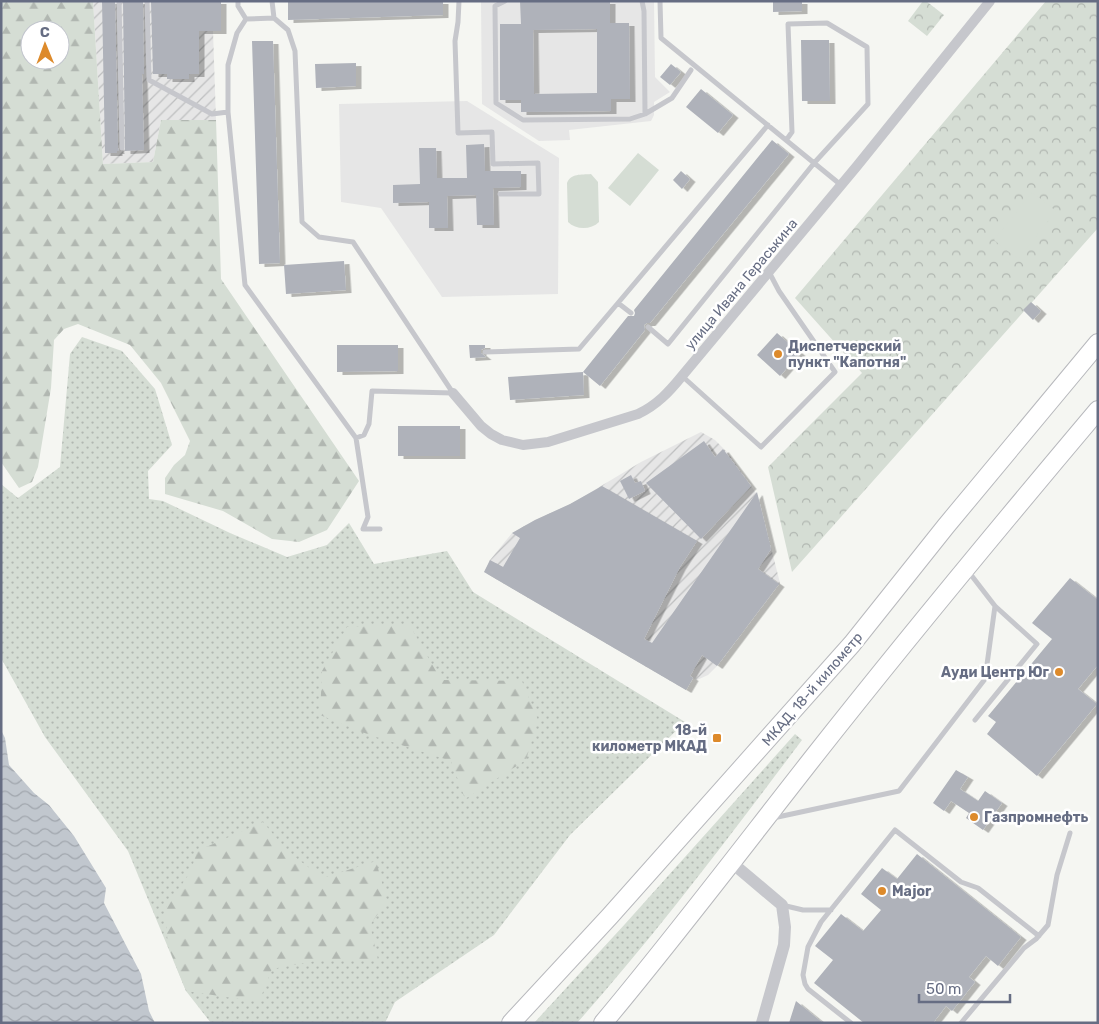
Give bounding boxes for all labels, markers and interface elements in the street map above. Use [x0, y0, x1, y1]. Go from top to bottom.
north arrow [20, 20, 70, 70]
text: С [40, 24, 50, 41]
street label: улица Ивана Гераськина [682, 215, 801, 353]
place label: Диспетчерский пункт "Капотня" [788, 338, 906, 371]
marker: Диспетчерский пункт "Капотня" [772, 348, 784, 360]
street label: МКАД, 18-й километр [758, 629, 866, 750]
place label: Ауди Центр Юг [941, 664, 1050, 681]
marker: Ауди Центр Юг [1053, 666, 1065, 678]
place label: 18-й километр МКАД [592, 722, 707, 755]
marker: 18-й километр МКАД [711, 732, 723, 744]
place label: Газпромнефть [984, 809, 1089, 826]
marker: Газпромнефть [968, 811, 980, 823]
place label: Major [892, 883, 932, 900]
marker: Major [876, 885, 888, 897]
scale bar [919, 972, 1010, 1004]
text: 50 m [926, 980, 961, 998]

